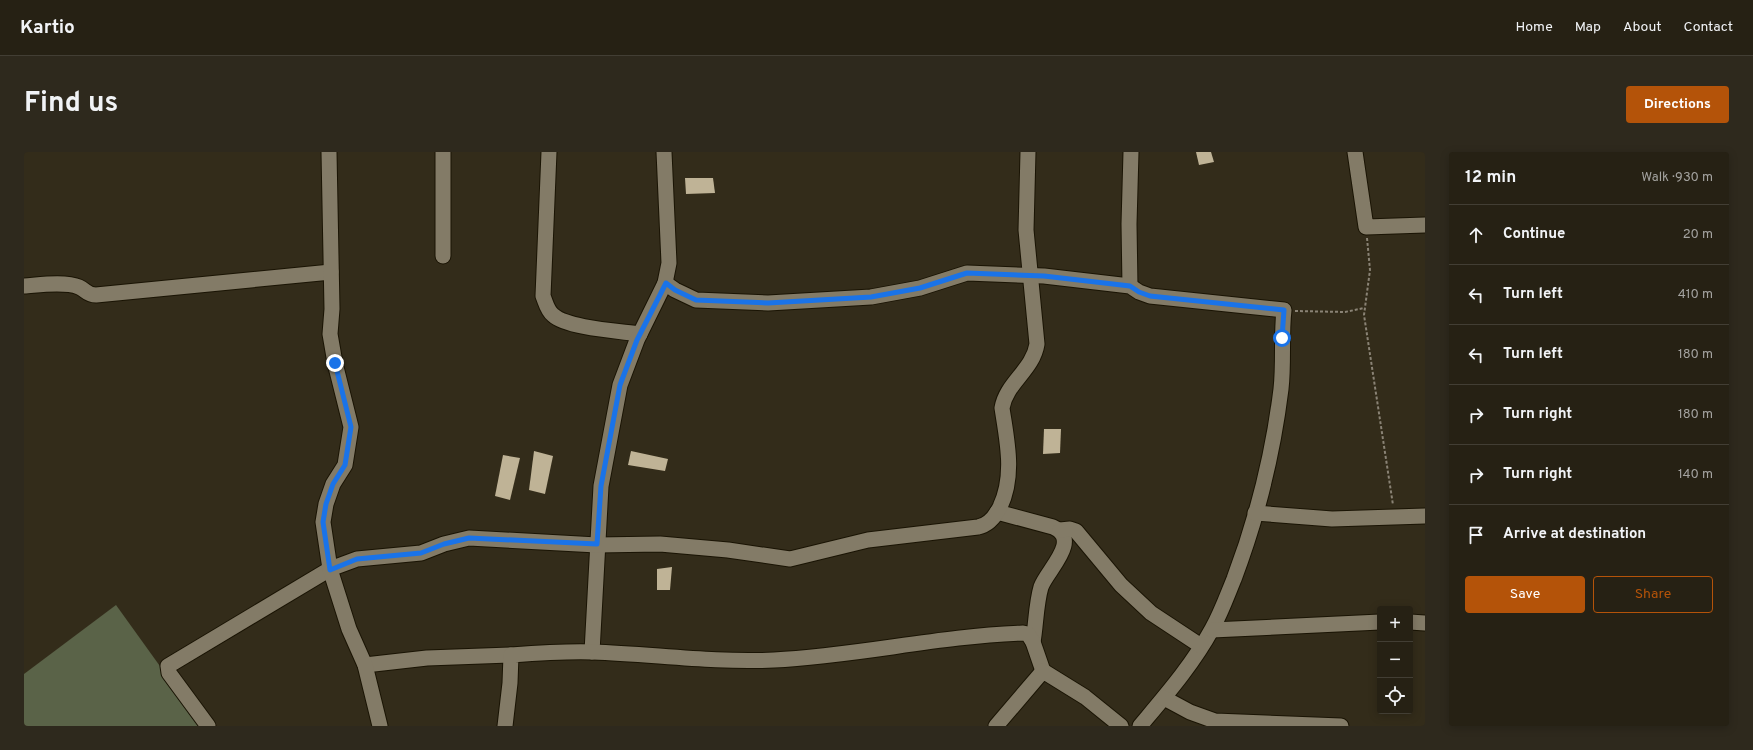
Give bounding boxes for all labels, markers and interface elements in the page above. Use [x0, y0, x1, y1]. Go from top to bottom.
text: Kartio [20, 16, 75, 40]
text: Home [1516, 19, 1553, 36]
text: Map [1575, 19, 1601, 36]
text: About [1623, 19, 1662, 36]
text: Contact [1684, 19, 1733, 36]
text: Find us [24, 86, 118, 122]
button: Directions [1626, 86, 1729, 123]
text: 12 min [1465, 167, 1516, 189]
text: Walk · 930 m [1641, 170, 1713, 186]
icon: ahead [1465, 224, 1487, 246]
text: Continue [1503, 225, 1565, 244]
text: 20 m [1683, 227, 1713, 243]
icon: left [1465, 284, 1487, 306]
text: Turn left [1503, 285, 1563, 304]
text: 410 m [1678, 287, 1713, 303]
route start [1273, 329, 1291, 347]
icon: left [1465, 344, 1487, 366]
text: Turn left [1503, 345, 1563, 364]
text: 180 m [1678, 347, 1713, 363]
route end [326, 354, 344, 372]
icon: right [1465, 404, 1487, 426]
text: Turn right [1503, 405, 1572, 424]
text: 180 m [1678, 407, 1713, 423]
icon: right [1465, 464, 1487, 486]
text: Turn right [1503, 465, 1572, 484]
text: 140 m [1678, 467, 1713, 483]
icon: arrive [1465, 524, 1487, 546]
text: Arrive at destination [1503, 525, 1646, 544]
button: Save [1465, 576, 1585, 613]
button: Share [1593, 576, 1713, 613]
map controls [1377, 606, 1413, 714]
button: + [1377, 606, 1413, 642]
button: − [1377, 642, 1413, 678]
button: locate [1377, 678, 1413, 714]

